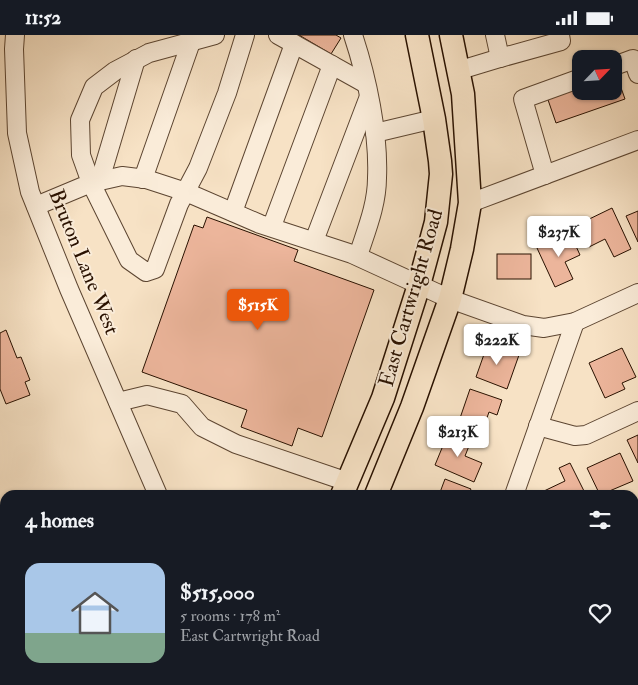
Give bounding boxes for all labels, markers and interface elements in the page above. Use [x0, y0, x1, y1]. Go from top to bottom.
text: 11:52 [25, 6, 61, 30]
north arrow [572, 50, 622, 100]
map controls [572, 50, 622, 100]
street label: Bruton Lane West [43, 185, 126, 339]
street label: East Cartwright Road [373, 205, 449, 390]
pin: $237K [524, 215, 594, 258]
text: $237K [538, 222, 580, 242]
pin: $515K [223, 289, 293, 331]
text: $515K [238, 295, 278, 315]
pin: $222K [462, 323, 532, 366]
text: $222K [475, 330, 519, 350]
pin: $213K [423, 415, 493, 458]
text: $213K [438, 422, 478, 442]
icon: filters [586, 506, 614, 534]
text: 4 homes [25, 507, 94, 534]
text: $515,000 [180, 579, 255, 606]
icon: home [65, 583, 125, 643]
icon: heart [586, 599, 614, 627]
text: 5 rooms · 178 m² [180, 606, 280, 626]
text: East Cartwright Road [180, 626, 320, 646]

